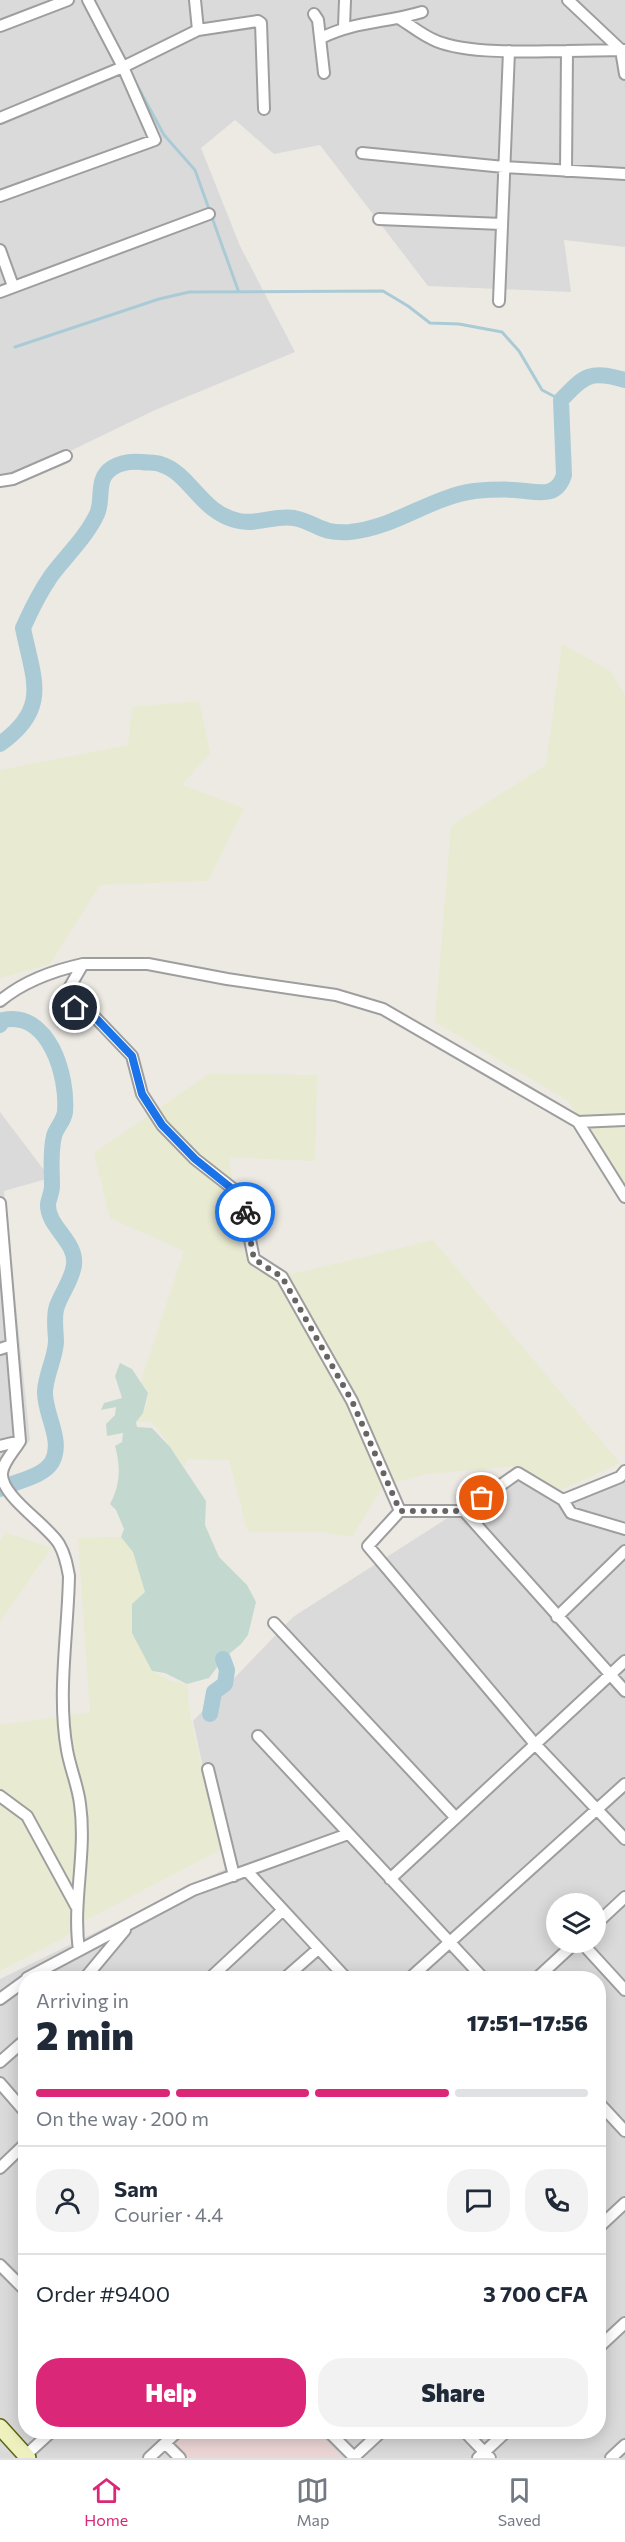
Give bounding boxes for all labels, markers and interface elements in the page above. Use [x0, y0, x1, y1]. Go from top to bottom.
pin [49, 982, 100, 1033]
icon: home [58, 991, 91, 1024]
courier [215, 1182, 275, 1242]
icon: bike [229, 1196, 262, 1229]
pin [456, 1472, 507, 1523]
icon: bag [465, 1481, 498, 1514]
map controls [546, 1893, 606, 1953]
button: layers [546, 1893, 606, 1953]
text: Arriving in [36, 1988, 129, 2012]
text: 17:51–17:56 [467, 2009, 588, 2036]
text: 2 min [36, 2010, 134, 2058]
text: On the way · 200 m [36, 2106, 209, 2130]
button: person [36, 2169, 99, 2232]
button: chat [447, 2169, 510, 2232]
button: phone [525, 2169, 588, 2232]
text: Sam [114, 2175, 158, 2202]
text: Courier · 4.4 [114, 2202, 223, 2226]
text: Order #9400 [36, 2280, 170, 2307]
text: 3 700 CFA [483, 2280, 588, 2307]
button: Help [36, 2358, 306, 2427]
button: Share [318, 2358, 588, 2427]
tab: Home [84, 2474, 128, 2529]
tab: Map [296, 2474, 329, 2529]
tab: Saved [498, 2474, 541, 2529]

